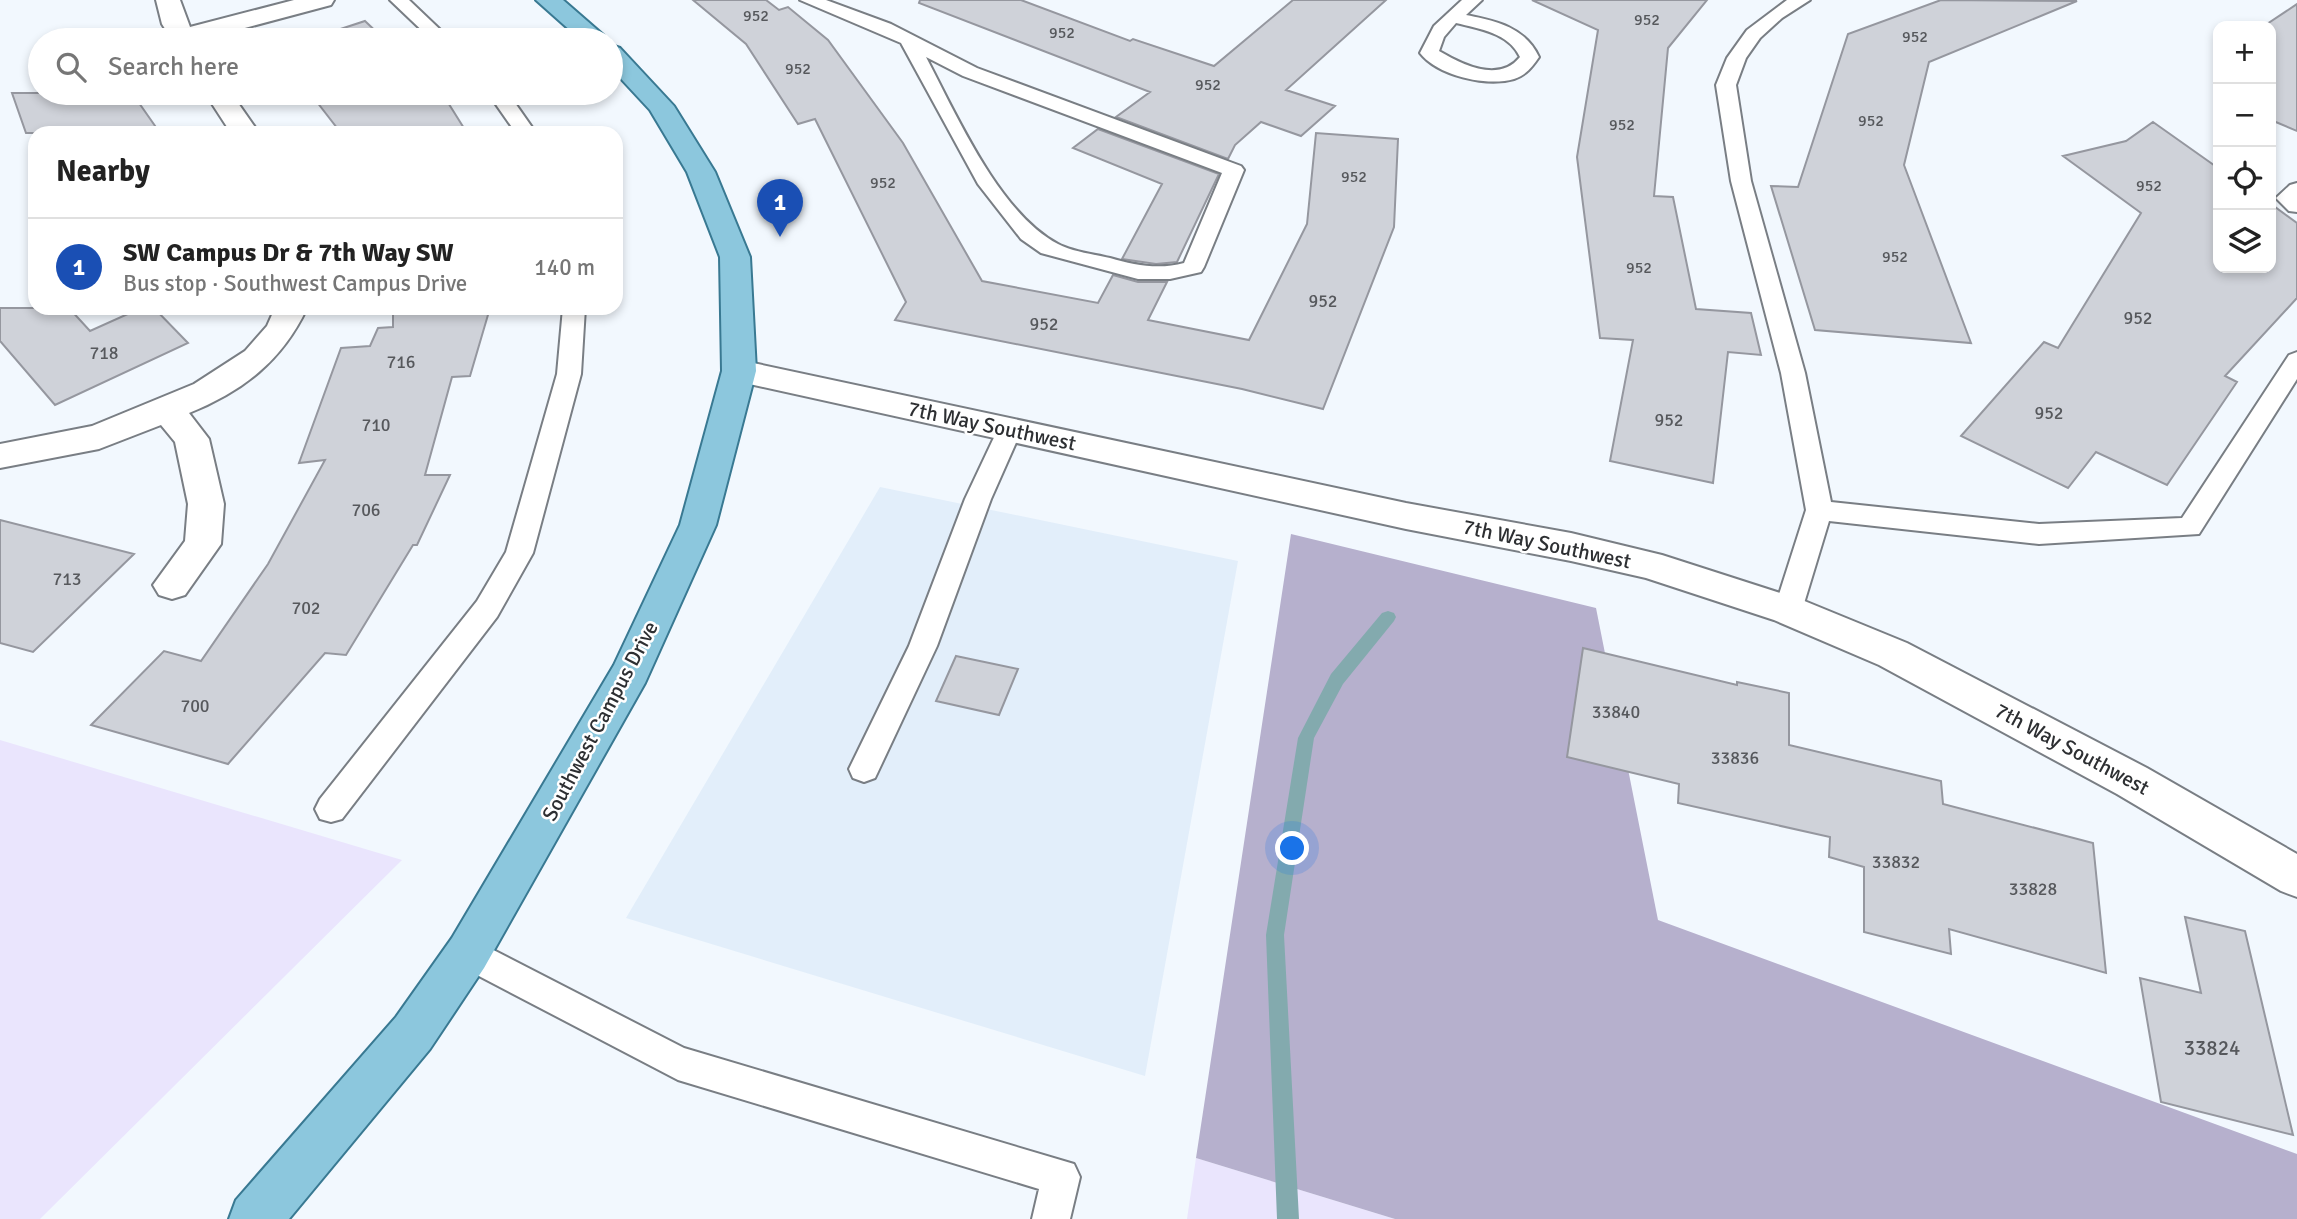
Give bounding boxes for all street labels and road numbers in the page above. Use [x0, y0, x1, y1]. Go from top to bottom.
street label: 7th Way Southwest [906, 395, 1078, 457]
street label: 7th Way Southwest [1461, 513, 1633, 575]
street label: Southwest Campus Drive [536, 617, 664, 825]
street label: 7th Way Southwest [1990, 697, 2154, 801]

